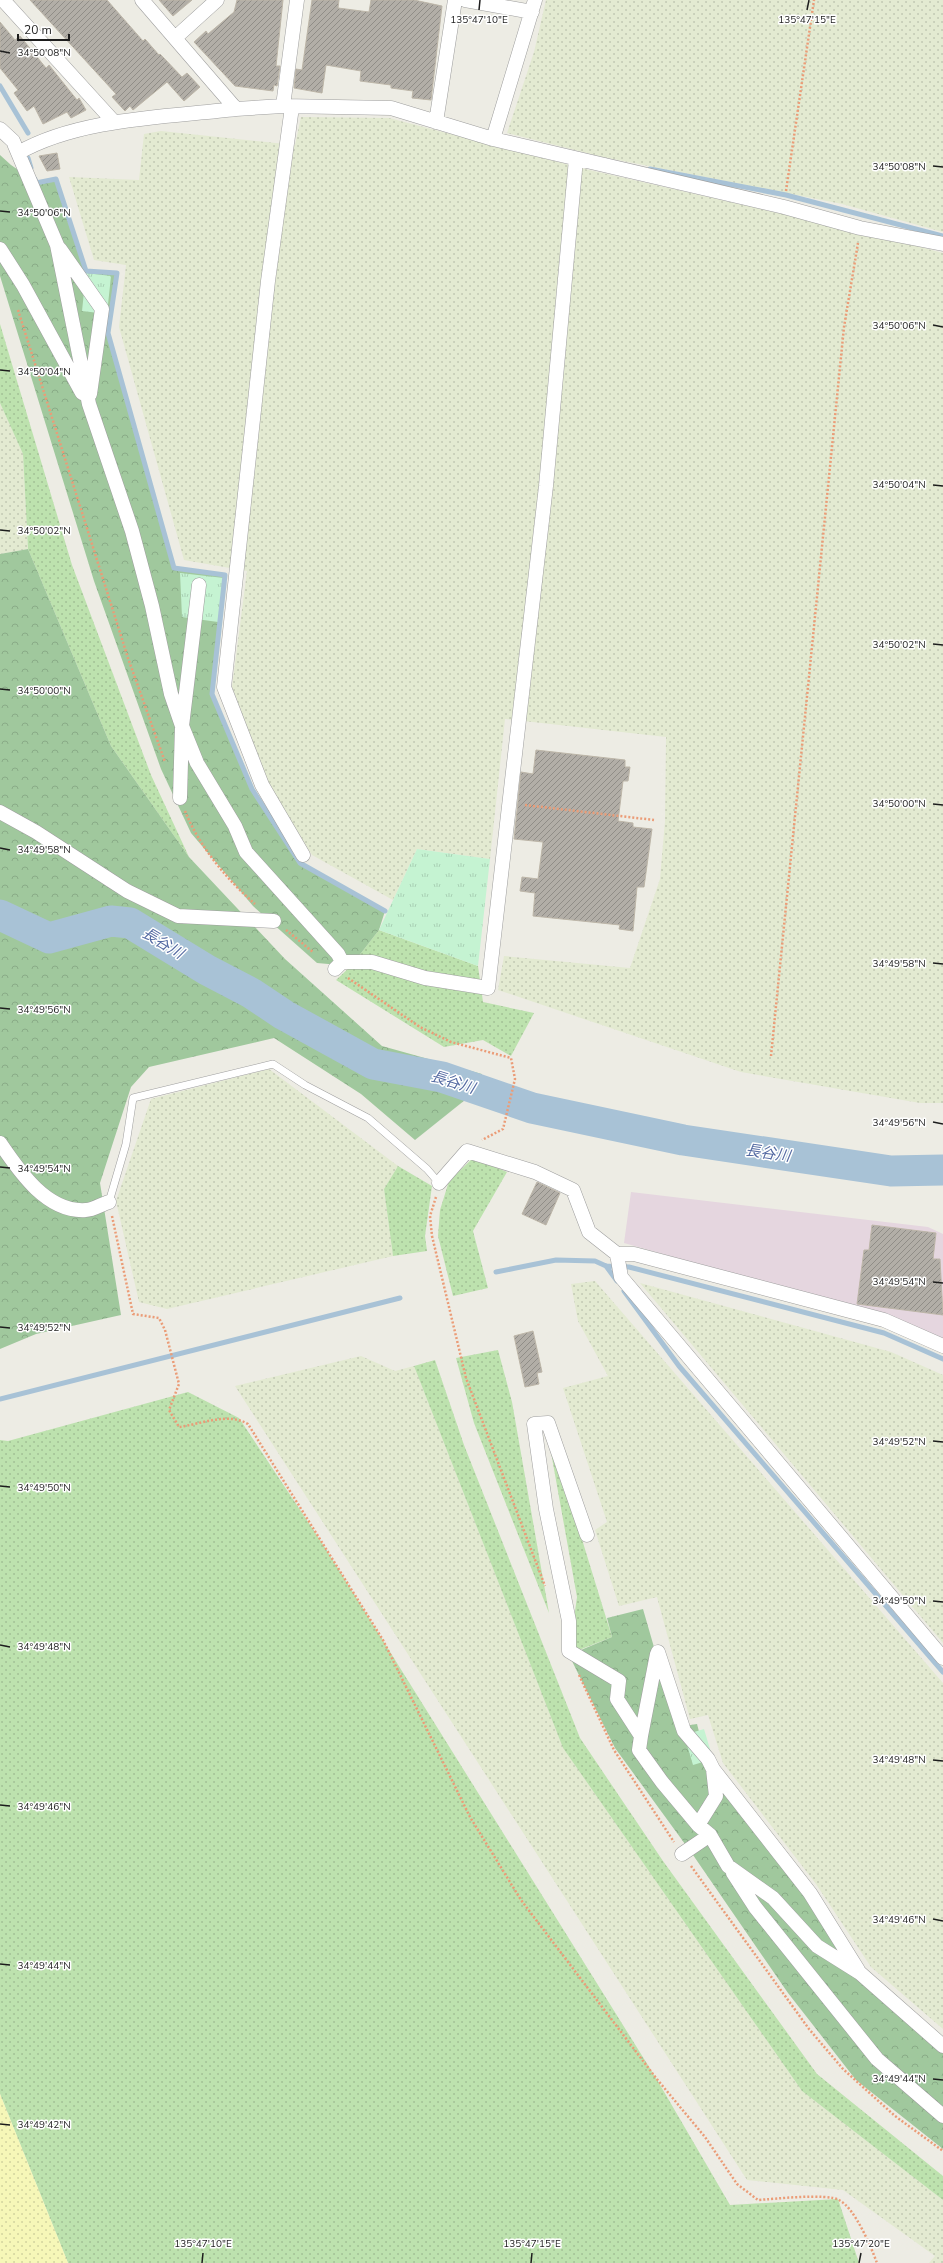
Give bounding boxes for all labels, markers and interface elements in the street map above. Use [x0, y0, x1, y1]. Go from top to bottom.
text: 135°47'10"E [450, 13, 508, 27]
text: 135°47'15"E [778, 13, 836, 27]
scale bar [18, 16, 69, 42]
text: 20 m [24, 22, 52, 38]
text: 34°50'08"N [17, 46, 71, 60]
text: 34°50'08"N [872, 160, 926, 174]
text: 34°50'06"N [17, 206, 71, 220]
text: 34°50'06"N [872, 319, 926, 333]
text: 34°50'04"N [17, 365, 71, 379]
text: 34°50'04"N [872, 478, 926, 492]
text: 34°50'02"N [17, 524, 71, 538]
text: 34°50'02"N [872, 638, 926, 652]
text: 34°50'00"N [17, 684, 71, 698]
text: 34°50'00"N [872, 797, 926, 811]
text: 34°49'58"N [17, 843, 71, 857]
water label: 長谷川 [139, 923, 189, 964]
text: 34°49'58"N [872, 957, 926, 971]
text: 34°49'56"N [17, 1003, 71, 1017]
water label: 長谷川 [429, 1066, 479, 1099]
text: 34°49'56"N [872, 1116, 926, 1130]
water label: 長谷川 [744, 1140, 794, 1166]
text: 34°49'54"N [17, 1162, 71, 1176]
text: 34°49'54"N [872, 1275, 926, 1289]
text: 34°49'52"N [17, 1321, 71, 1335]
text: 34°49'52"N [872, 1435, 926, 1449]
text: 34°49'50"N [17, 1481, 71, 1495]
text: 34°49'50"N [872, 1594, 926, 1608]
text: 34°49'48"N [17, 1640, 71, 1654]
text: 34°49'48"N [872, 1753, 926, 1767]
text: 34°49'46"N [17, 1800, 71, 1814]
text: 34°49'46"N [872, 1913, 926, 1927]
text: 34°49'44"N [17, 1959, 71, 1973]
text: 34°49'44"N [872, 2072, 926, 2086]
text: 34°49'42"N [17, 2118, 71, 2132]
text: 135°47'10"E [174, 2237, 232, 2251]
text: 135°47'15"E [503, 2237, 561, 2251]
text: 135°47'20"E [832, 2237, 890, 2251]

